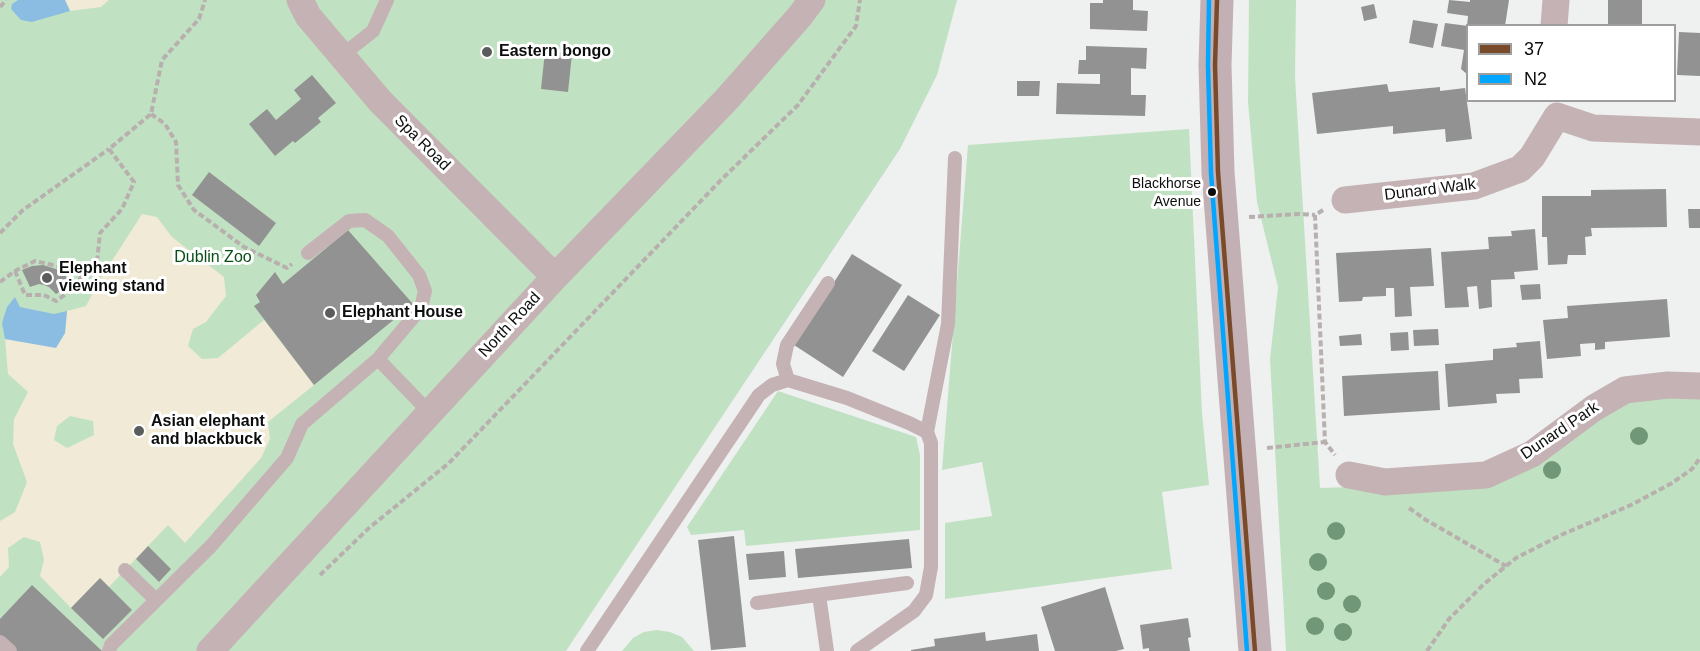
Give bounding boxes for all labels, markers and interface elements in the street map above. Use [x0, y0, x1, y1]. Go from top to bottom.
legend [1466, 24, 1676, 102]
text: 37 [1524, 39, 1544, 59]
place label: Eastern bongo [499, 42, 611, 62]
marker: Eastern bongo [480, 45, 494, 59]
text: N2 [1524, 69, 1547, 89]
street label: Spa Road [390, 111, 454, 175]
street label: Dunard Walk [1383, 175, 1477, 205]
place label: Blackhorse Avenue [1132, 176, 1201, 208]
marker: Blackhorse Avenue [1206, 186, 1218, 198]
park label: Dublin Zoo [174, 248, 252, 268]
place label: Elephant viewing stand [59, 259, 165, 297]
marker: Elephant viewing stand [40, 271, 54, 285]
street label: North Road [475, 289, 545, 361]
place label: Elephant House [342, 303, 463, 323]
marker: Elephant House [323, 306, 337, 320]
street label: Dunard Park [1517, 398, 1603, 464]
place label: Asian elephant and blackbuck [151, 412, 265, 450]
marker: Asian elephant and blackbuck [132, 424, 146, 438]

